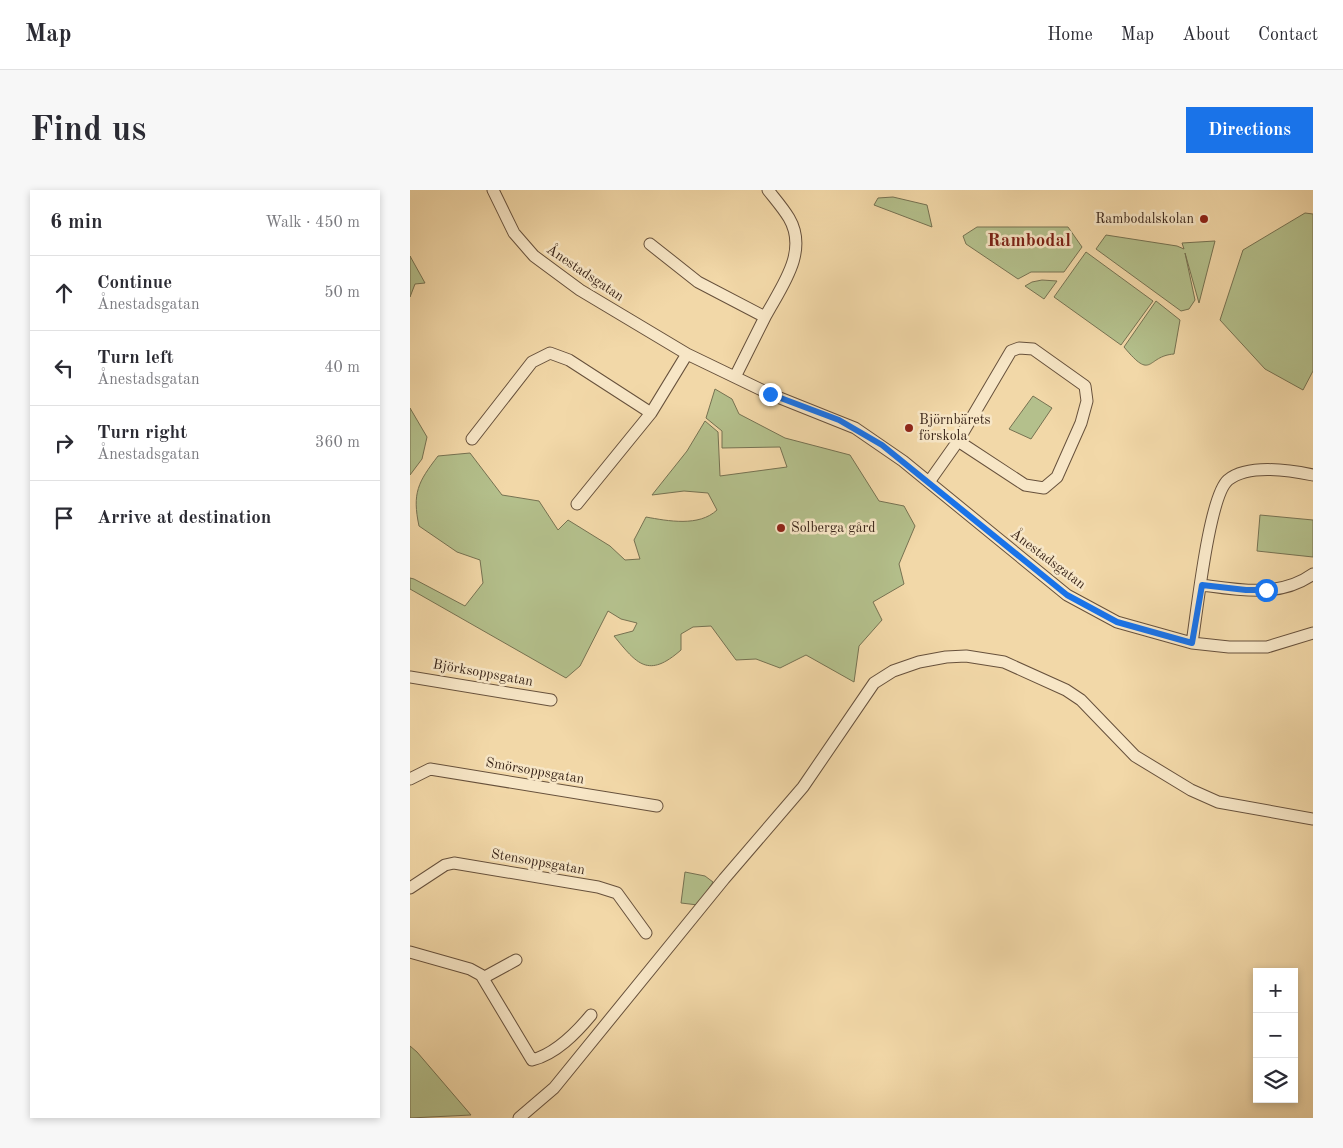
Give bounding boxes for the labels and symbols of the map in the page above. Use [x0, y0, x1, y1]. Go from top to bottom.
place label: Rambodalskolan [1095, 212, 1194, 226]
marker: Rambodalskolan [1198, 213, 1210, 225]
district label: Rambodal [987, 232, 1071, 251]
street label: Ånestadsgatan [544, 239, 629, 304]
route end [759, 383, 782, 406]
place label: Björnbärets förskola [919, 413, 991, 443]
marker: Björnbärets förskola [903, 422, 915, 434]
place label: Solberga gård [791, 521, 876, 535]
marker: Solberga gård [775, 522, 787, 534]
street label: Ånestadsgatan [1008, 523, 1091, 592]
route start [1255, 579, 1278, 602]
street label: Björksoppsgatan [432, 657, 535, 689]
street label: Smörsoppsgatan [485, 755, 586, 787]
street label: Stensoppsgatan [490, 847, 586, 877]

